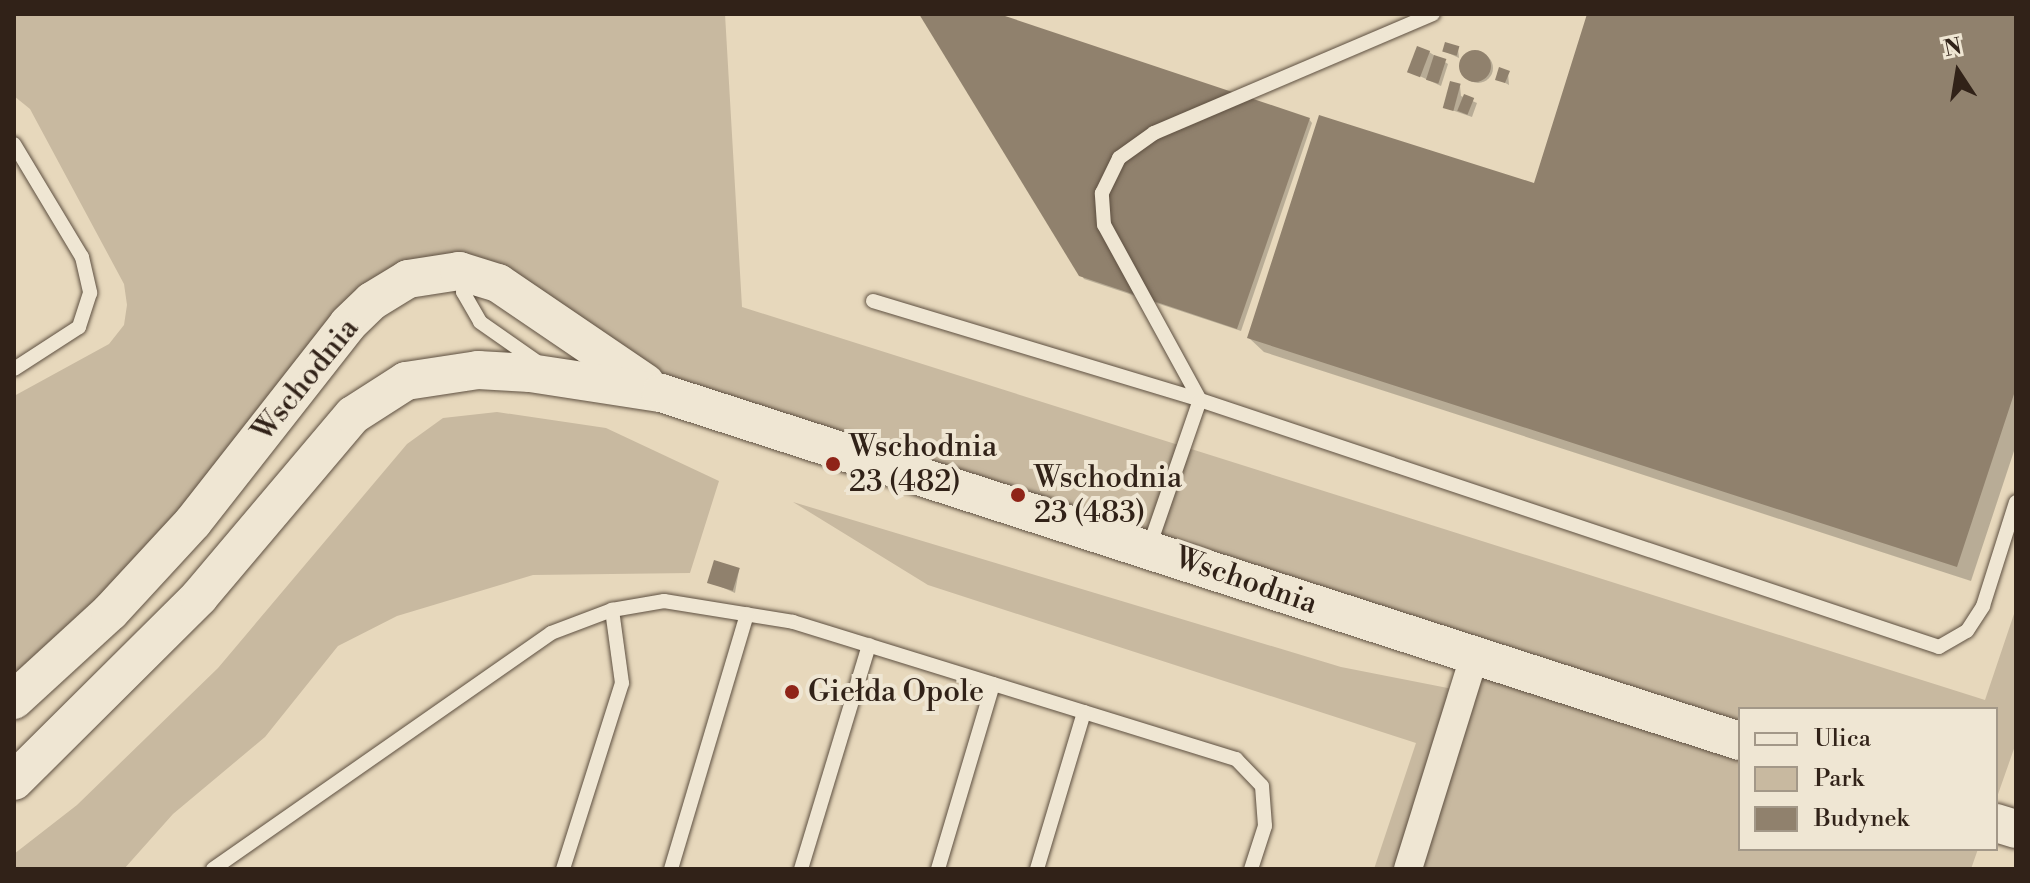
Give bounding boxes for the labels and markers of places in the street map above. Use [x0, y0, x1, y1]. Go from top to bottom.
place label: Wschodnia 23 (482) [849, 429, 997, 500]
marker: Wschodnia 23 (482) [824, 455, 842, 473]
place label: Wschodnia 23 (483) [1034, 460, 1182, 530]
marker: Wschodnia 23 (483) [1009, 486, 1027, 504]
place label: Giełda Opole [808, 674, 984, 710]
marker: Giełda Opole [783, 683, 801, 701]

